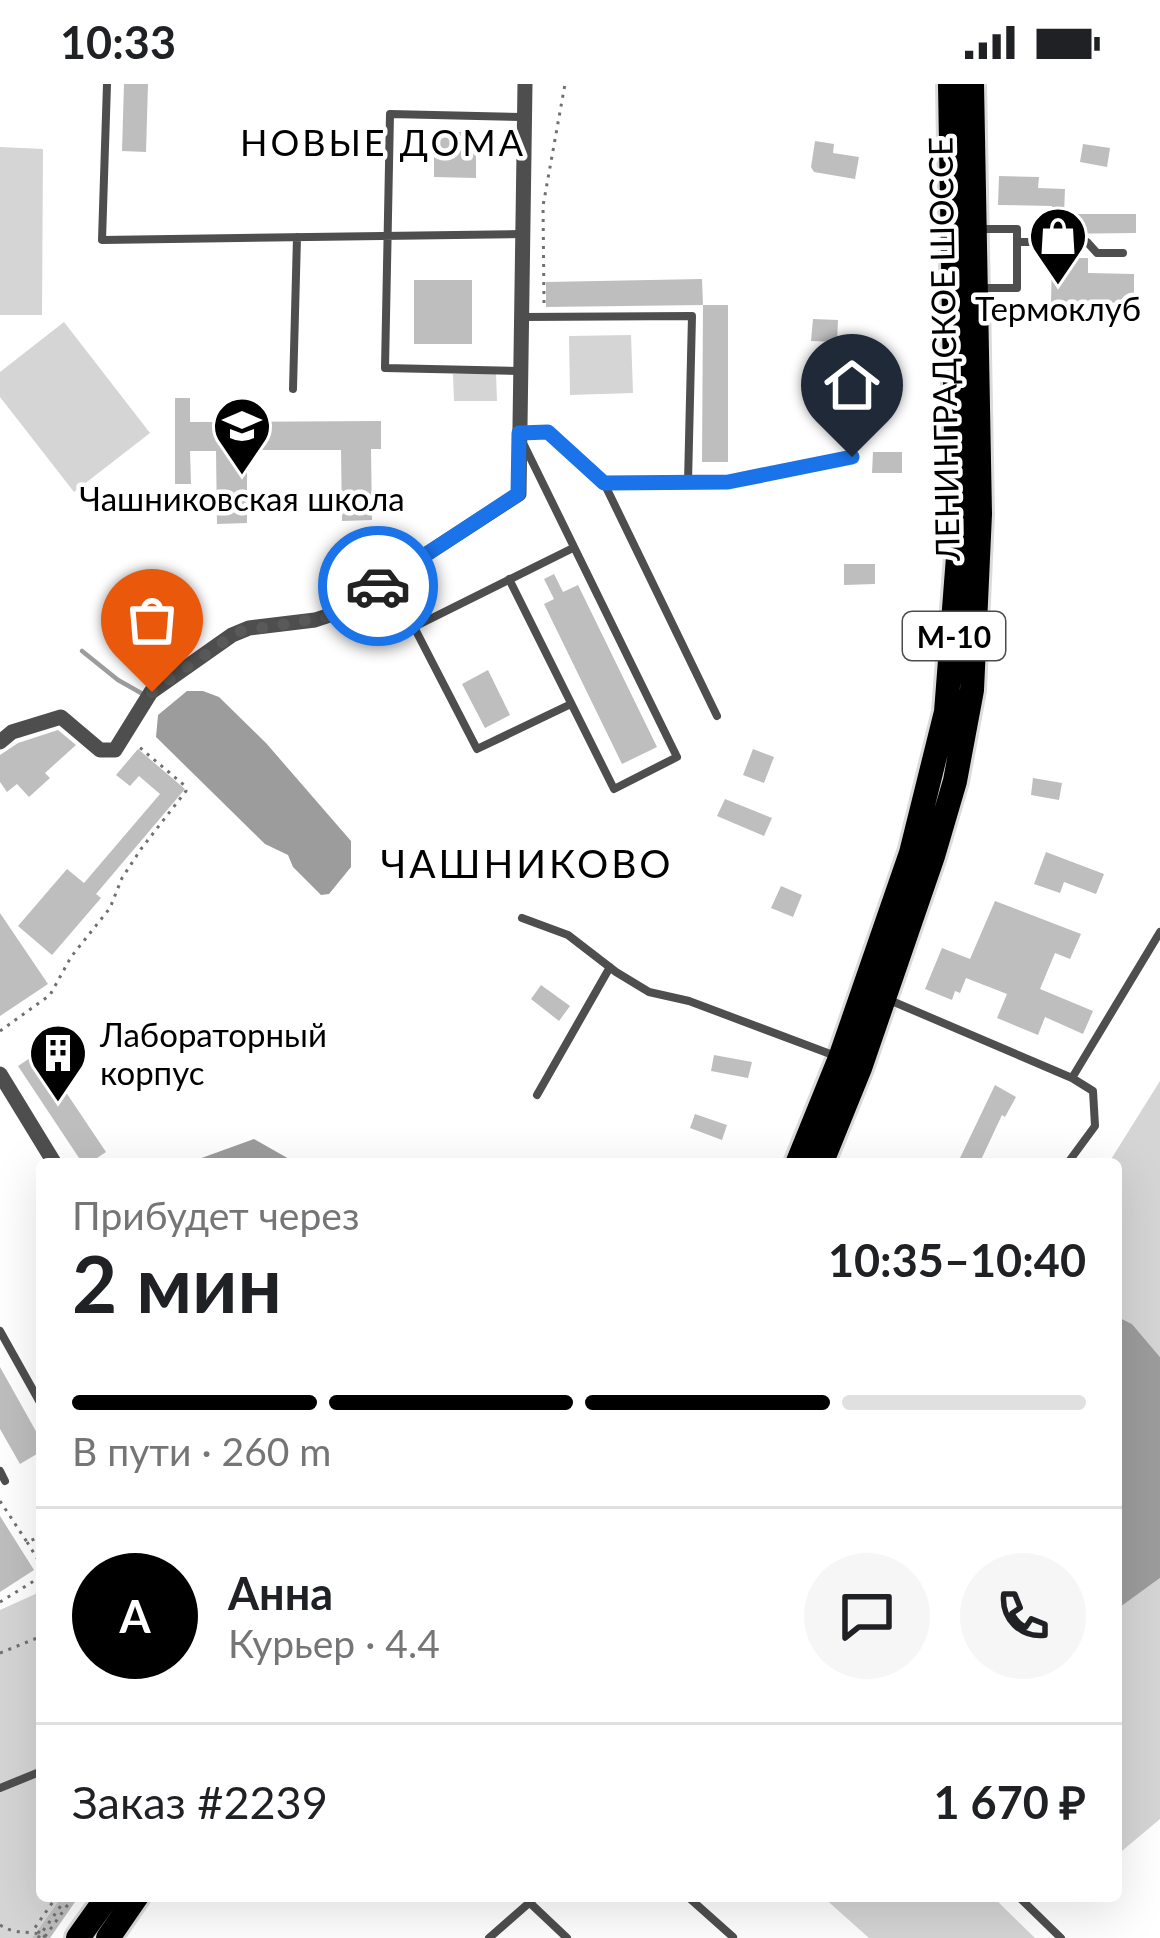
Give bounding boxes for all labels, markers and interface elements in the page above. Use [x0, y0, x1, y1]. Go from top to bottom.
text: 10:33 [60, 15, 176, 69]
district label: НОВЫЕ ДОМА [240, 120, 526, 164]
street label: ЛЕНИНГРАДСКОЕ ШОССЕ [919, 137, 967, 562]
shop icon: Термоклуб [1027, 205, 1089, 287]
place label: Термоклуб [975, 288, 1141, 328]
pin [801, 334, 903, 457]
icon: home [819, 352, 885, 418]
school or university icon: Чашниковская школа [211, 395, 273, 477]
place label: Чашниковская школа [79, 478, 405, 518]
courier [318, 526, 438, 646]
icon: car [345, 553, 411, 619]
pin [101, 569, 203, 692]
icon: bag [119, 587, 185, 653]
road number: М-10 [903, 612, 1005, 660]
district label: ЧАШНИКОВО [380, 840, 674, 886]
place label: Лабораторный корпус [99, 1014, 327, 1092]
building icon: Лабораторный корпус [27, 1022, 89, 1104]
text: Прибудет через [72, 1192, 359, 1238]
text: 10:35–10:40 [828, 1233, 1086, 1287]
text: 2 мин [72, 1236, 282, 1330]
text: В пути · 260 m [72, 1428, 331, 1474]
button: chat [804, 1553, 930, 1679]
button: phone [960, 1553, 1086, 1679]
text: Анна [228, 1566, 333, 1620]
text: А [119, 1589, 151, 1643]
text: Курьер · 4.4 [228, 1620, 440, 1666]
text: Заказ #2239 [72, 1775, 328, 1829]
text: 1 670 ₽ [934, 1775, 1086, 1829]

